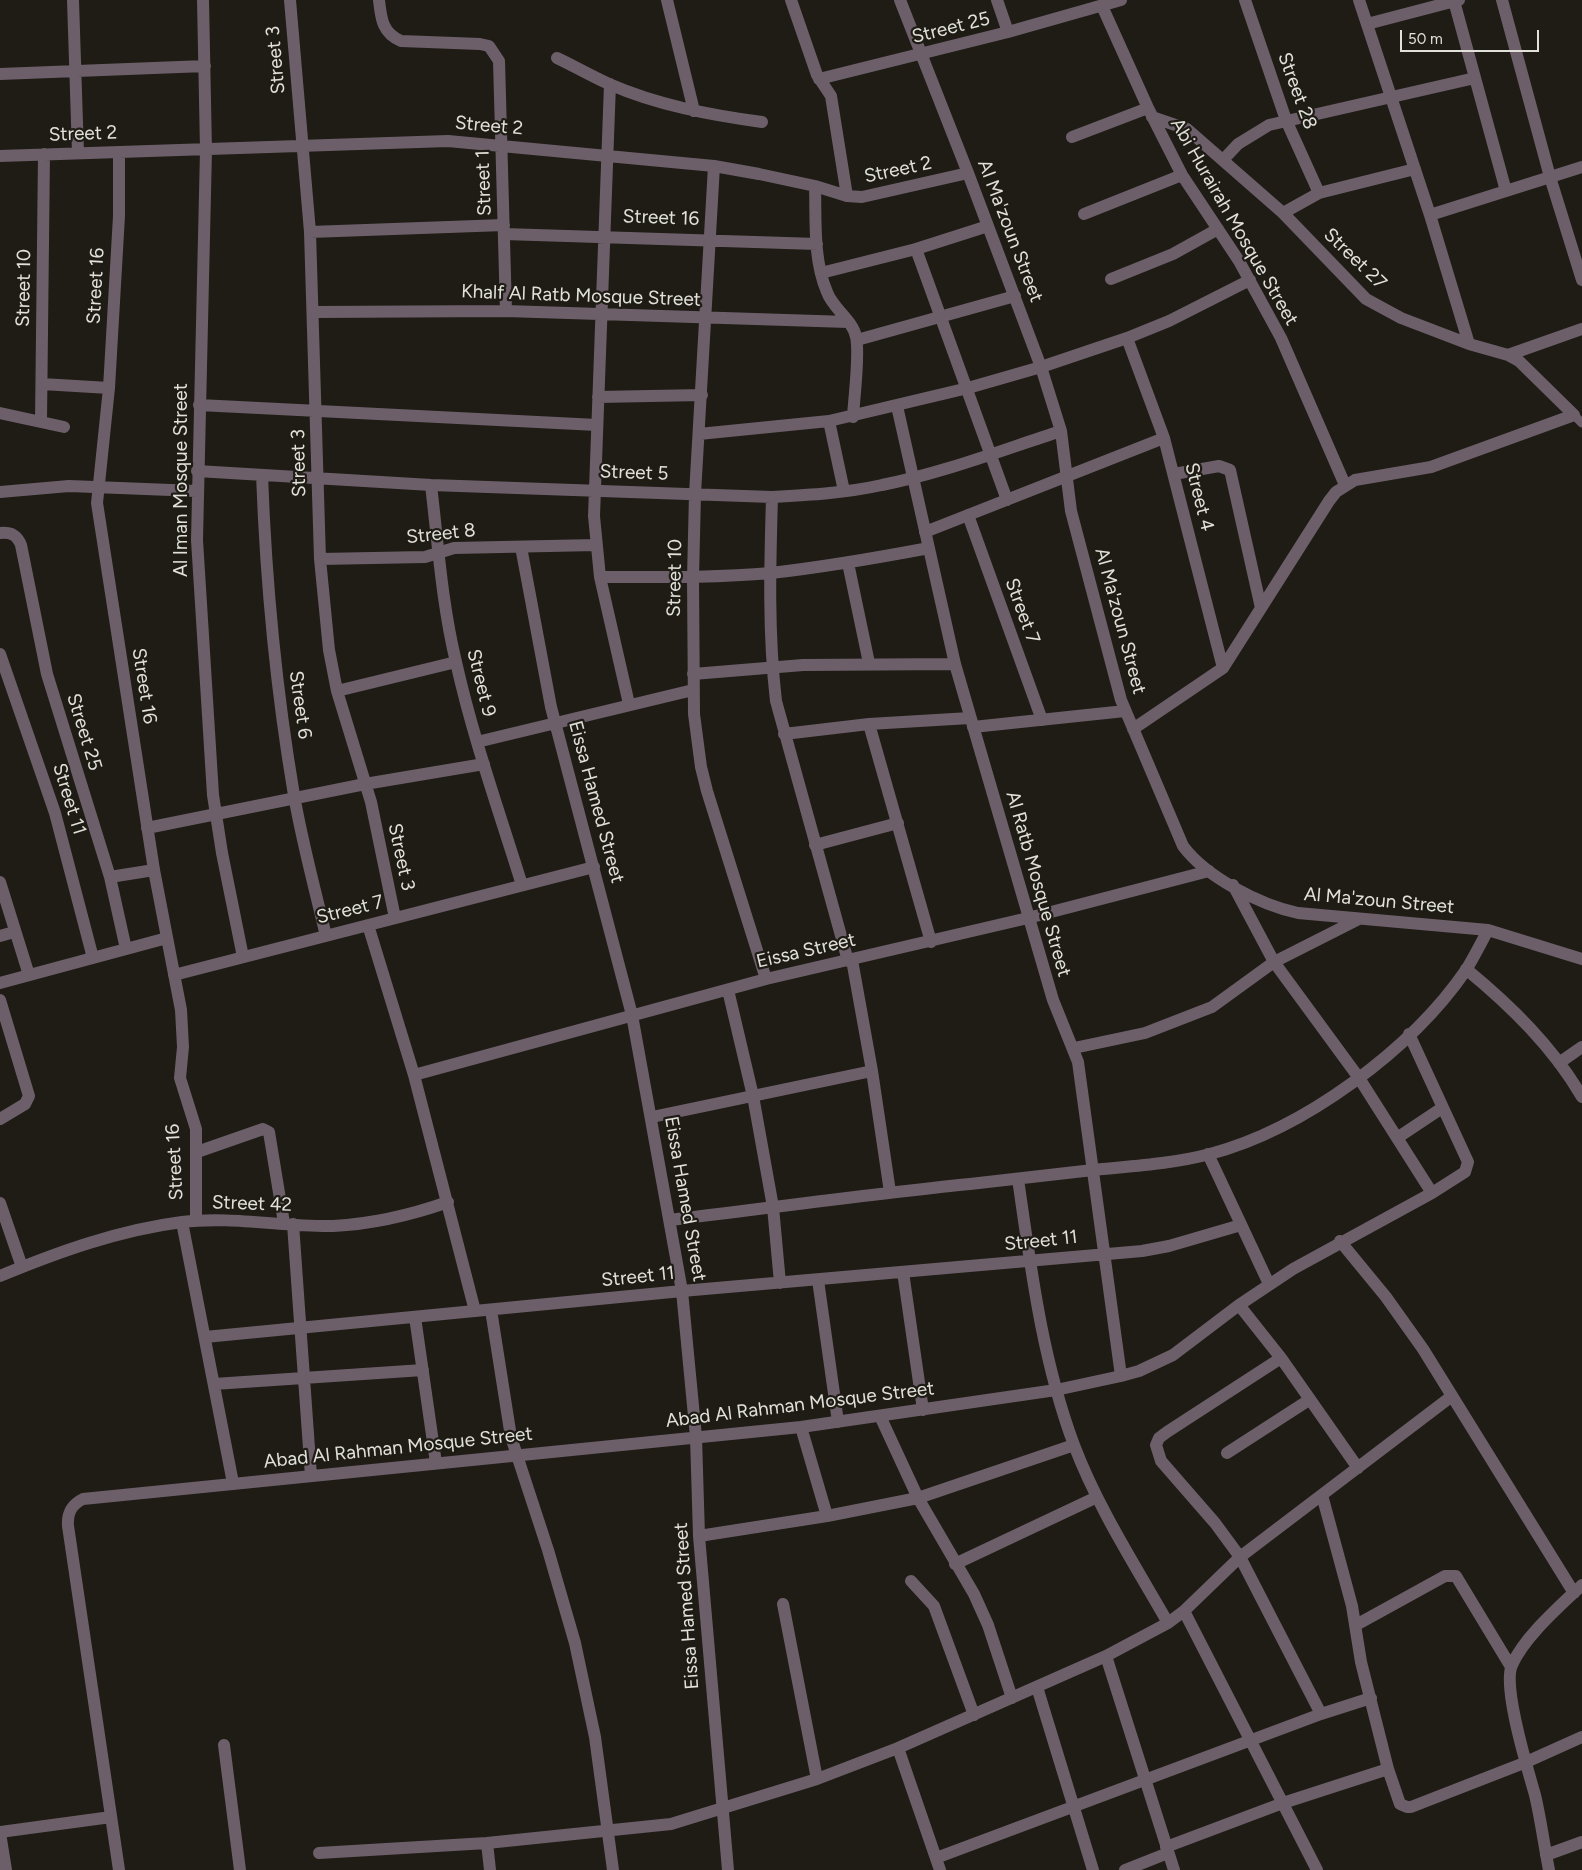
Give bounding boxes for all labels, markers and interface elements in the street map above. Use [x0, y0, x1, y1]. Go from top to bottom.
street label: Street 25 [910, 7, 992, 49]
scale bar [1402, 20, 1541, 52]
street label: Street 3 [262, 25, 290, 95]
text: 50 m [1408, 30, 1443, 48]
street label: Street 28 [1273, 49, 1321, 133]
street label: Street 2 [454, 112, 524, 140]
street label: Abi Hurairah Mosque Street [1165, 114, 1303, 330]
street label: Street 2 [48, 121, 118, 147]
street label: Street 1 [471, 150, 497, 216]
street label: Street 2 [862, 152, 934, 188]
street label: Al Ma'zoun Street [972, 157, 1048, 305]
street label: Street 16 [622, 205, 700, 231]
street label: Street 27 [1319, 223, 1391, 295]
street label: Street 16 [83, 247, 109, 325]
street label: Street 10 [12, 249, 36, 327]
street label: Khalf Al Ratb Mosque Street [461, 280, 701, 312]
street label: Al Iman Mosque Street [170, 383, 192, 577]
street label: Street 3 [287, 429, 311, 497]
street label: Street 5 [599, 460, 669, 486]
street label: Street 4 [1180, 460, 1218, 534]
street label: Street 8 [405, 519, 477, 549]
street label: Street 10 [663, 539, 687, 617]
street label: Al Ma'zoun Street [1089, 545, 1151, 697]
street label: Street 7 [1000, 575, 1044, 647]
street label: Street 16 [127, 646, 161, 726]
street label: Street 9 [462, 647, 500, 719]
street label: Street 6 [284, 669, 316, 741]
street label: Street 25 [61, 691, 107, 773]
street label: Eissa Hamed Street [563, 718, 629, 886]
street label: Street 11 [47, 760, 91, 838]
street label: Al Ratb Mosque Street [1001, 789, 1075, 979]
street label: Street 3 [383, 821, 419, 893]
street label: Al Ma'zoun Street [1303, 883, 1455, 919]
street label: Street 7 [314, 891, 386, 929]
street label: Eissa Street [754, 929, 858, 973]
street label: Eissa Hamed Street [659, 1115, 711, 1283]
street label: Street 16 [162, 1123, 188, 1201]
street label: Street 42 [211, 1191, 293, 1217]
street label: Street 11 [1003, 1226, 1079, 1256]
street label: Street 11 [600, 1262, 676, 1292]
street label: Abad Al Rahman Mosque Street [664, 1377, 936, 1433]
street label: Abad Al Rahman Mosque Street [262, 1423, 534, 1473]
street label: Eissa Hamed Street [670, 1522, 704, 1690]

